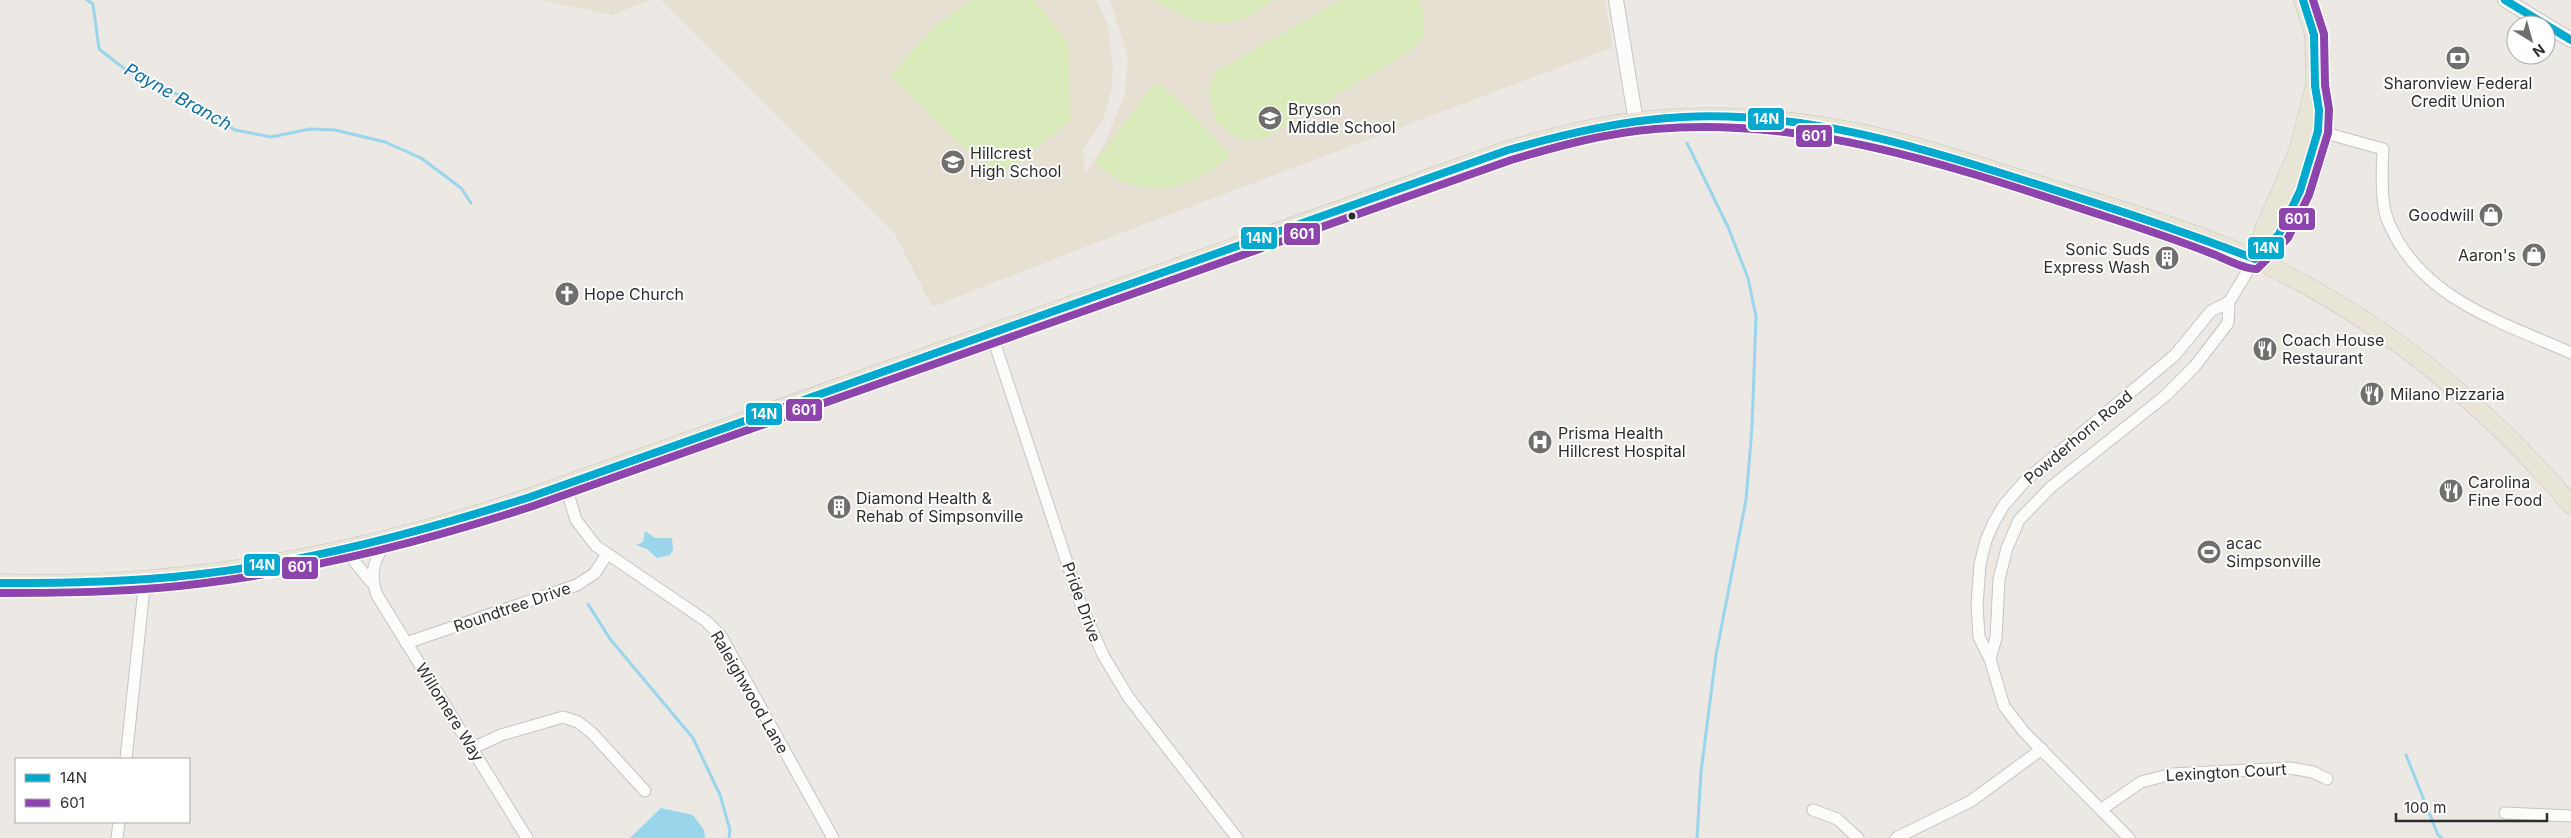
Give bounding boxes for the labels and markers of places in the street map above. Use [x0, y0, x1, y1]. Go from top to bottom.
bank icon: Sharonview Federal Credit Union [2445, 45, 2471, 71]
place label: Sharonview Federal Credit Union [2384, 73, 2532, 111]
place label: Bryson Middle School [1288, 99, 1396, 137]
school or university icon: Bryson Middle School [1257, 105, 1283, 131]
place label: Hillcrest High School [970, 143, 1061, 181]
school or university icon: Hillcrest High School [940, 149, 966, 175]
shop icon: Goodwill [2478, 202, 2504, 228]
place label: Goodwill [2408, 205, 2474, 225]
unlabelled marker [1347, 211, 1357, 221]
place label: Sonic Suds Express Wash [2044, 239, 2150, 277]
shop icon: Aaron's [2521, 242, 2547, 268]
building icon: Sonic Suds Express Wash [2154, 245, 2180, 271]
place label: Aaron's [2458, 245, 2516, 265]
church icon: Hope Church [554, 281, 580, 307]
place label: Hope Church [584, 284, 684, 304]
place label: Coach House Restaurant [2282, 330, 2384, 368]
restaurant icon: Coach House Restaurant [2252, 336, 2278, 362]
restaurant icon: Milano Pizzaria [2359, 381, 2385, 407]
place label: Milano Pizzaria [2390, 384, 2505, 404]
place label: Prisma Health Hillcrest Hospital [1558, 423, 1686, 461]
hospital icon: Prisma Health Hillcrest Hospital [1527, 429, 1553, 455]
place label: Carolina Fine Food [2468, 472, 2542, 510]
restaurant icon: Carolina Fine Food [2438, 478, 2464, 504]
place label: Diamond Health & Rehab of Simpsonville [856, 488, 1023, 526]
building icon: Diamond Health & Rehab of Simpsonville [826, 494, 852, 520]
place label: acac Simpsonville [2226, 533, 2321, 571]
sports icon: acac Simpsonville [2196, 539, 2222, 565]

